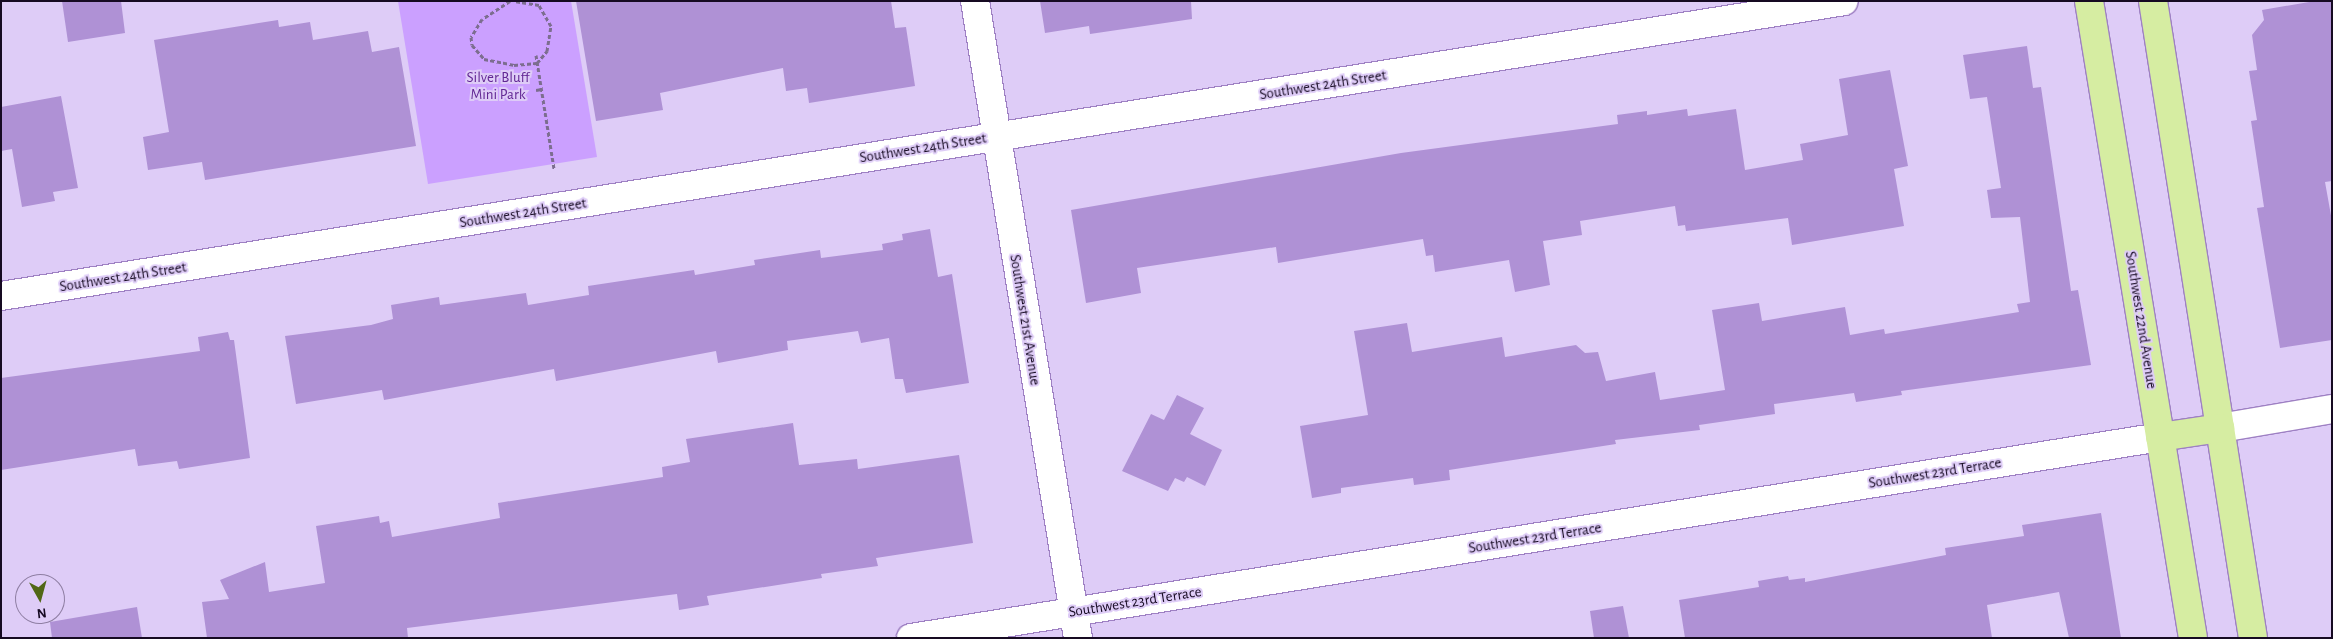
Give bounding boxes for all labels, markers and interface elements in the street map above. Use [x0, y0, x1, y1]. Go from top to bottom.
street label: Southwest 24th Street [1258, 66, 1388, 104]
park label: Silver Bluff Mini Park [466, 68, 530, 103]
street label: Southwest 24th Street [858, 129, 988, 167]
street label: Southwest 24th Street [458, 194, 588, 232]
street label: Southwest 22nd Avenue [2121, 250, 2161, 390]
street label: Southwest 21st Avenue [1006, 253, 1044, 387]
street label: Southwest 24th Street [58, 258, 188, 296]
street label: Southwest 23rd Terrace [1867, 454, 2003, 492]
street label: Southwest 23rd Terrace [1467, 519, 1603, 557]
north arrow [15, 574, 65, 624]
street label: Southwest 23rd Terrace [1067, 583, 1203, 621]
text: N [36, 605, 47, 620]

